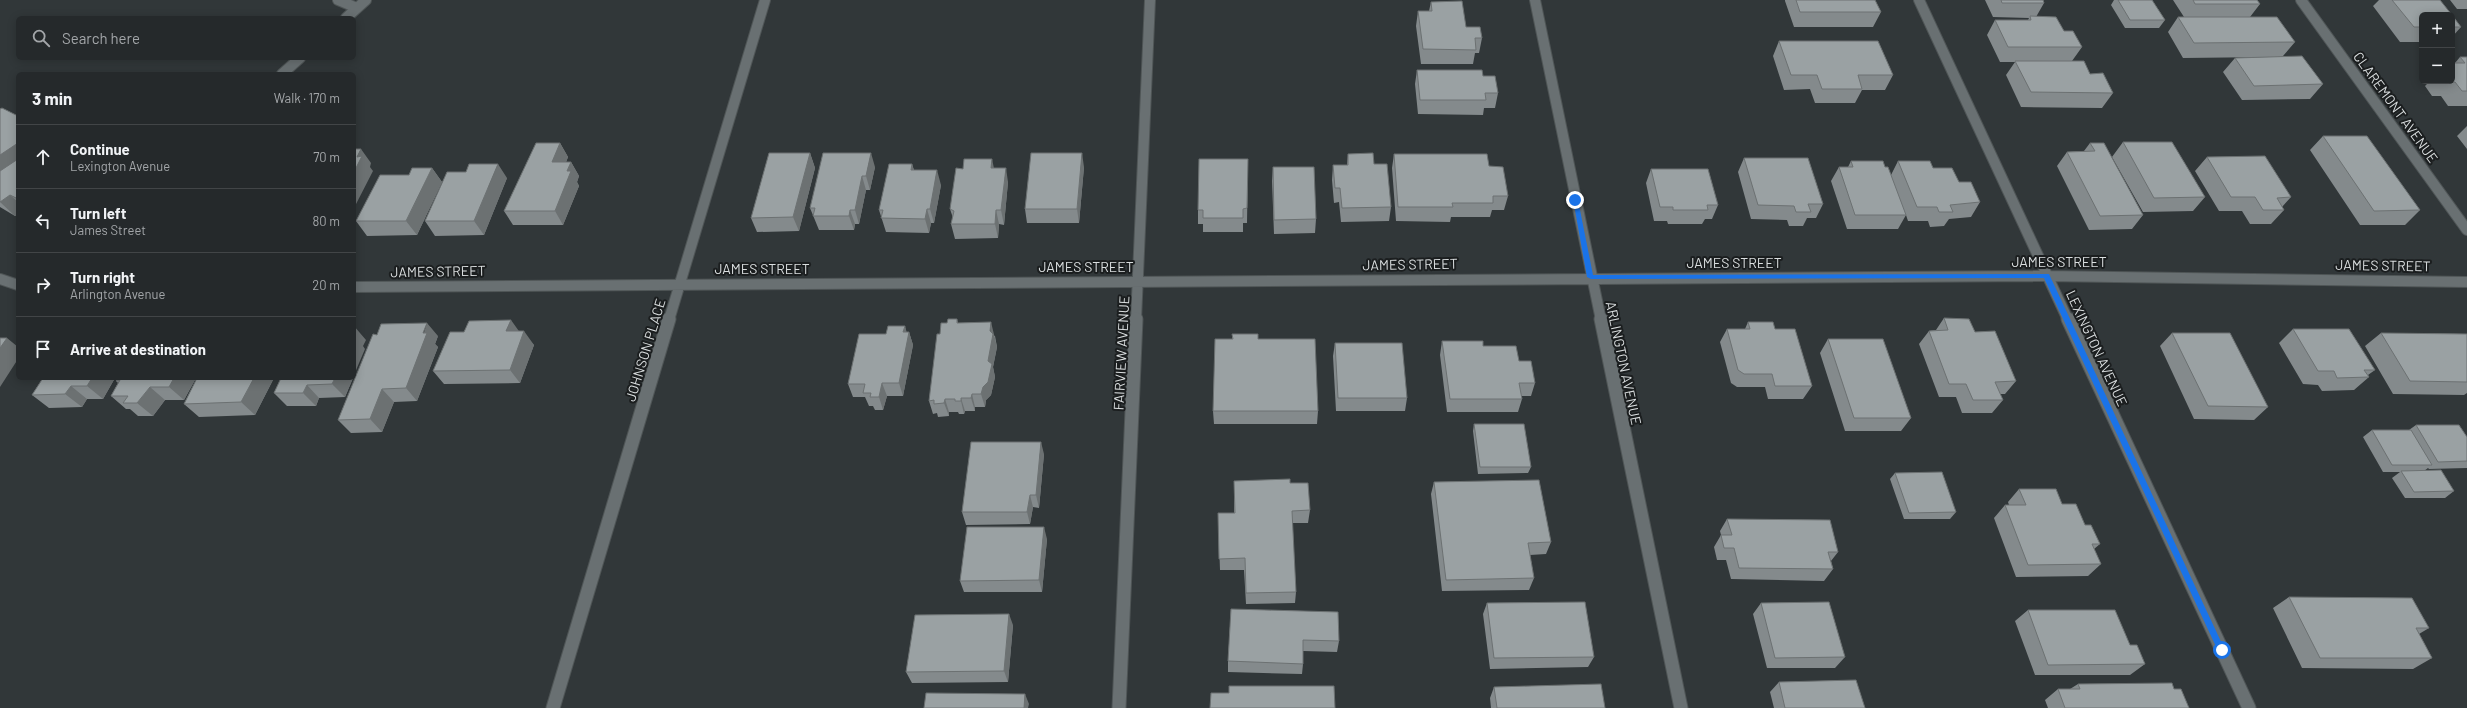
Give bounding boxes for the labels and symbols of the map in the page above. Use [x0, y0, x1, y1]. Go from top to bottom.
street label: CLAREMONT AVENUE [2350, 48, 2442, 166]
route end [1566, 191, 1584, 209]
street label: JAMES STREET [2011, 253, 2107, 270]
street label: JAMES STREET [1686, 254, 1782, 271]
street label: JAMES STREET [1362, 255, 1458, 273]
street label: JAMES STREET [2335, 256, 2431, 274]
street label: JAMES STREET [1038, 258, 1134, 275]
street label: JAMES STREET [714, 260, 810, 277]
street label: JAMES STREET [390, 262, 486, 280]
street label: LEXINGTON AVENUE [2063, 287, 2131, 409]
street label: FAIRVIEW AVENUE [1110, 295, 1132, 411]
street label: JOHNSON PLACE [621, 297, 669, 403]
street label: ARLINGTON AVENUE [1603, 300, 1645, 426]
route start [2213, 641, 2231, 659]

